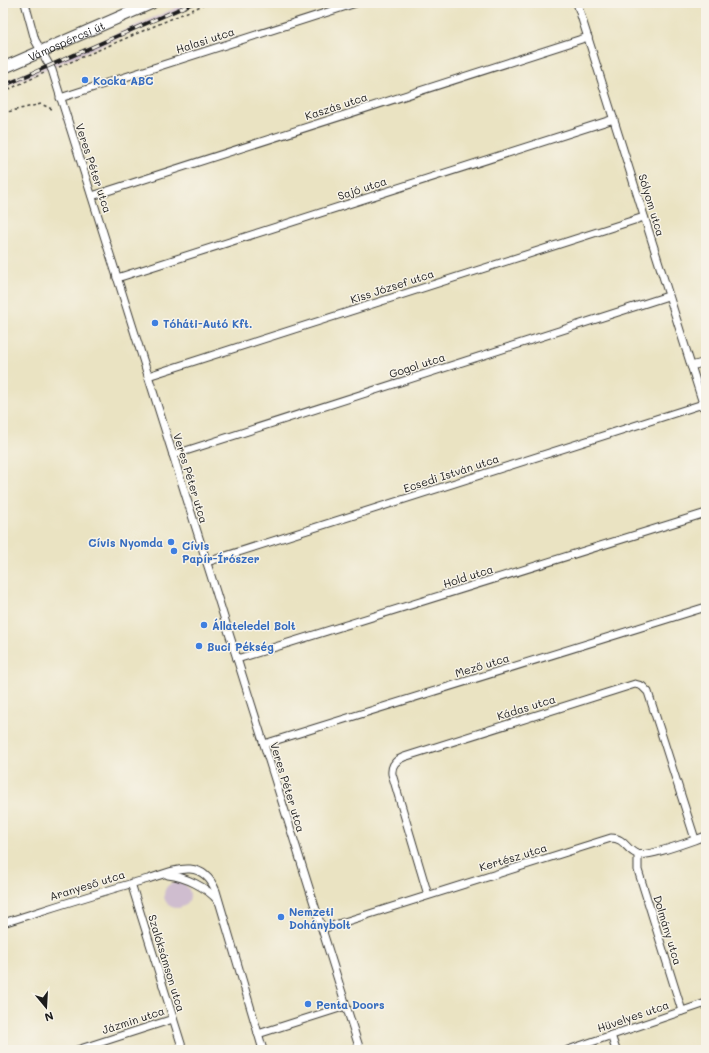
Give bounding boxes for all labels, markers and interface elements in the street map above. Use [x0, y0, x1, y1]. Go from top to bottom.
street label: Vámospércsi út [25, 17, 107, 64]
street label: Halasi utca [174, 23, 236, 57]
place label: Kocka ABC [93, 73, 153, 88]
marker: Kocka ABC [80, 75, 90, 85]
street label: Kaszás utca [303, 89, 369, 123]
street label: Veres Péter utca [72, 121, 116, 215]
street label: Sólyom utca [635, 172, 669, 238]
street label: Sajó utca [335, 173, 389, 203]
street label: Kiss József utca [348, 265, 436, 307]
place label: Tóháti-Autó Kft. [163, 316, 252, 331]
marker: Tóháti-Autó Kft. [150, 318, 160, 328]
street label: Gogol utca [387, 349, 447, 381]
street label: Veres Péter utca [170, 431, 212, 525]
street label: Ecsedi István utca [401, 450, 501, 496]
place label: Cívis Nyomda [88, 535, 163, 550]
marker: Cívis Nyomda [166, 537, 176, 547]
place label: Cívis Papír-Írószer [182, 538, 260, 566]
marker: Cívis Papír-Írószer [169, 546, 179, 556]
street label: Hold utca [441, 561, 495, 591]
place label: Állateledel Bolt [212, 618, 296, 633]
marker: Állateledel Bolt [199, 620, 209, 630]
place label: Buci Pékség [207, 639, 274, 654]
marker: Buci Pékség [194, 641, 204, 651]
street label: Mező utca [453, 650, 511, 680]
street label: Kádas utca [495, 691, 557, 723]
street label: Veres Péter utca [267, 740, 309, 834]
street label: Kertész utca [477, 840, 549, 874]
street label: Aranyeső utca [47, 866, 127, 904]
street label: Dolmány utca [650, 893, 686, 967]
place label: Nemzeti Dohánybolt [289, 904, 351, 932]
marker: Nemzeti Dohánybolt [276, 912, 286, 922]
street label: Szalóksámson utca [145, 913, 189, 1014]
north arrow [26, 987, 66, 1027]
place label: Penta Doors [316, 997, 385, 1012]
street label: Hüvelyes utca [595, 997, 671, 1035]
marker: Penta Doors [303, 999, 313, 1009]
street label: Jázmin utca [100, 1003, 166, 1037]
text: N [43, 1009, 56, 1025]

